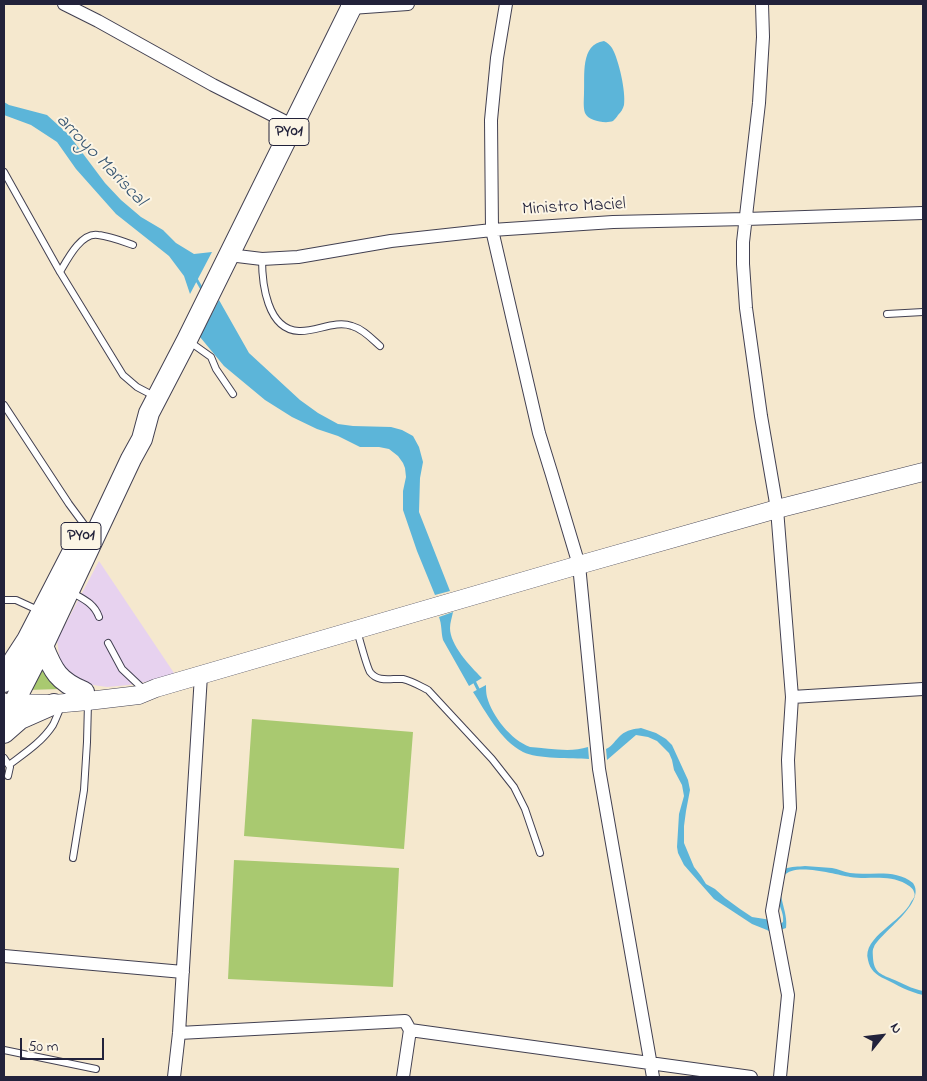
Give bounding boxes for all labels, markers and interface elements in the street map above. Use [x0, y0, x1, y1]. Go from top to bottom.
water label: arroyo Mariscal [50, 110, 150, 212]
road number: PY01 [269, 118, 309, 146]
street label: Ministro Maciel [522, 194, 626, 222]
road number: PY01 [61, 522, 101, 550]
north arrow [857, 1011, 907, 1061]
text: N [884, 1019, 907, 1038]
scale bar [22, 1028, 106, 1060]
text: 50 m [28, 1036, 58, 1058]

